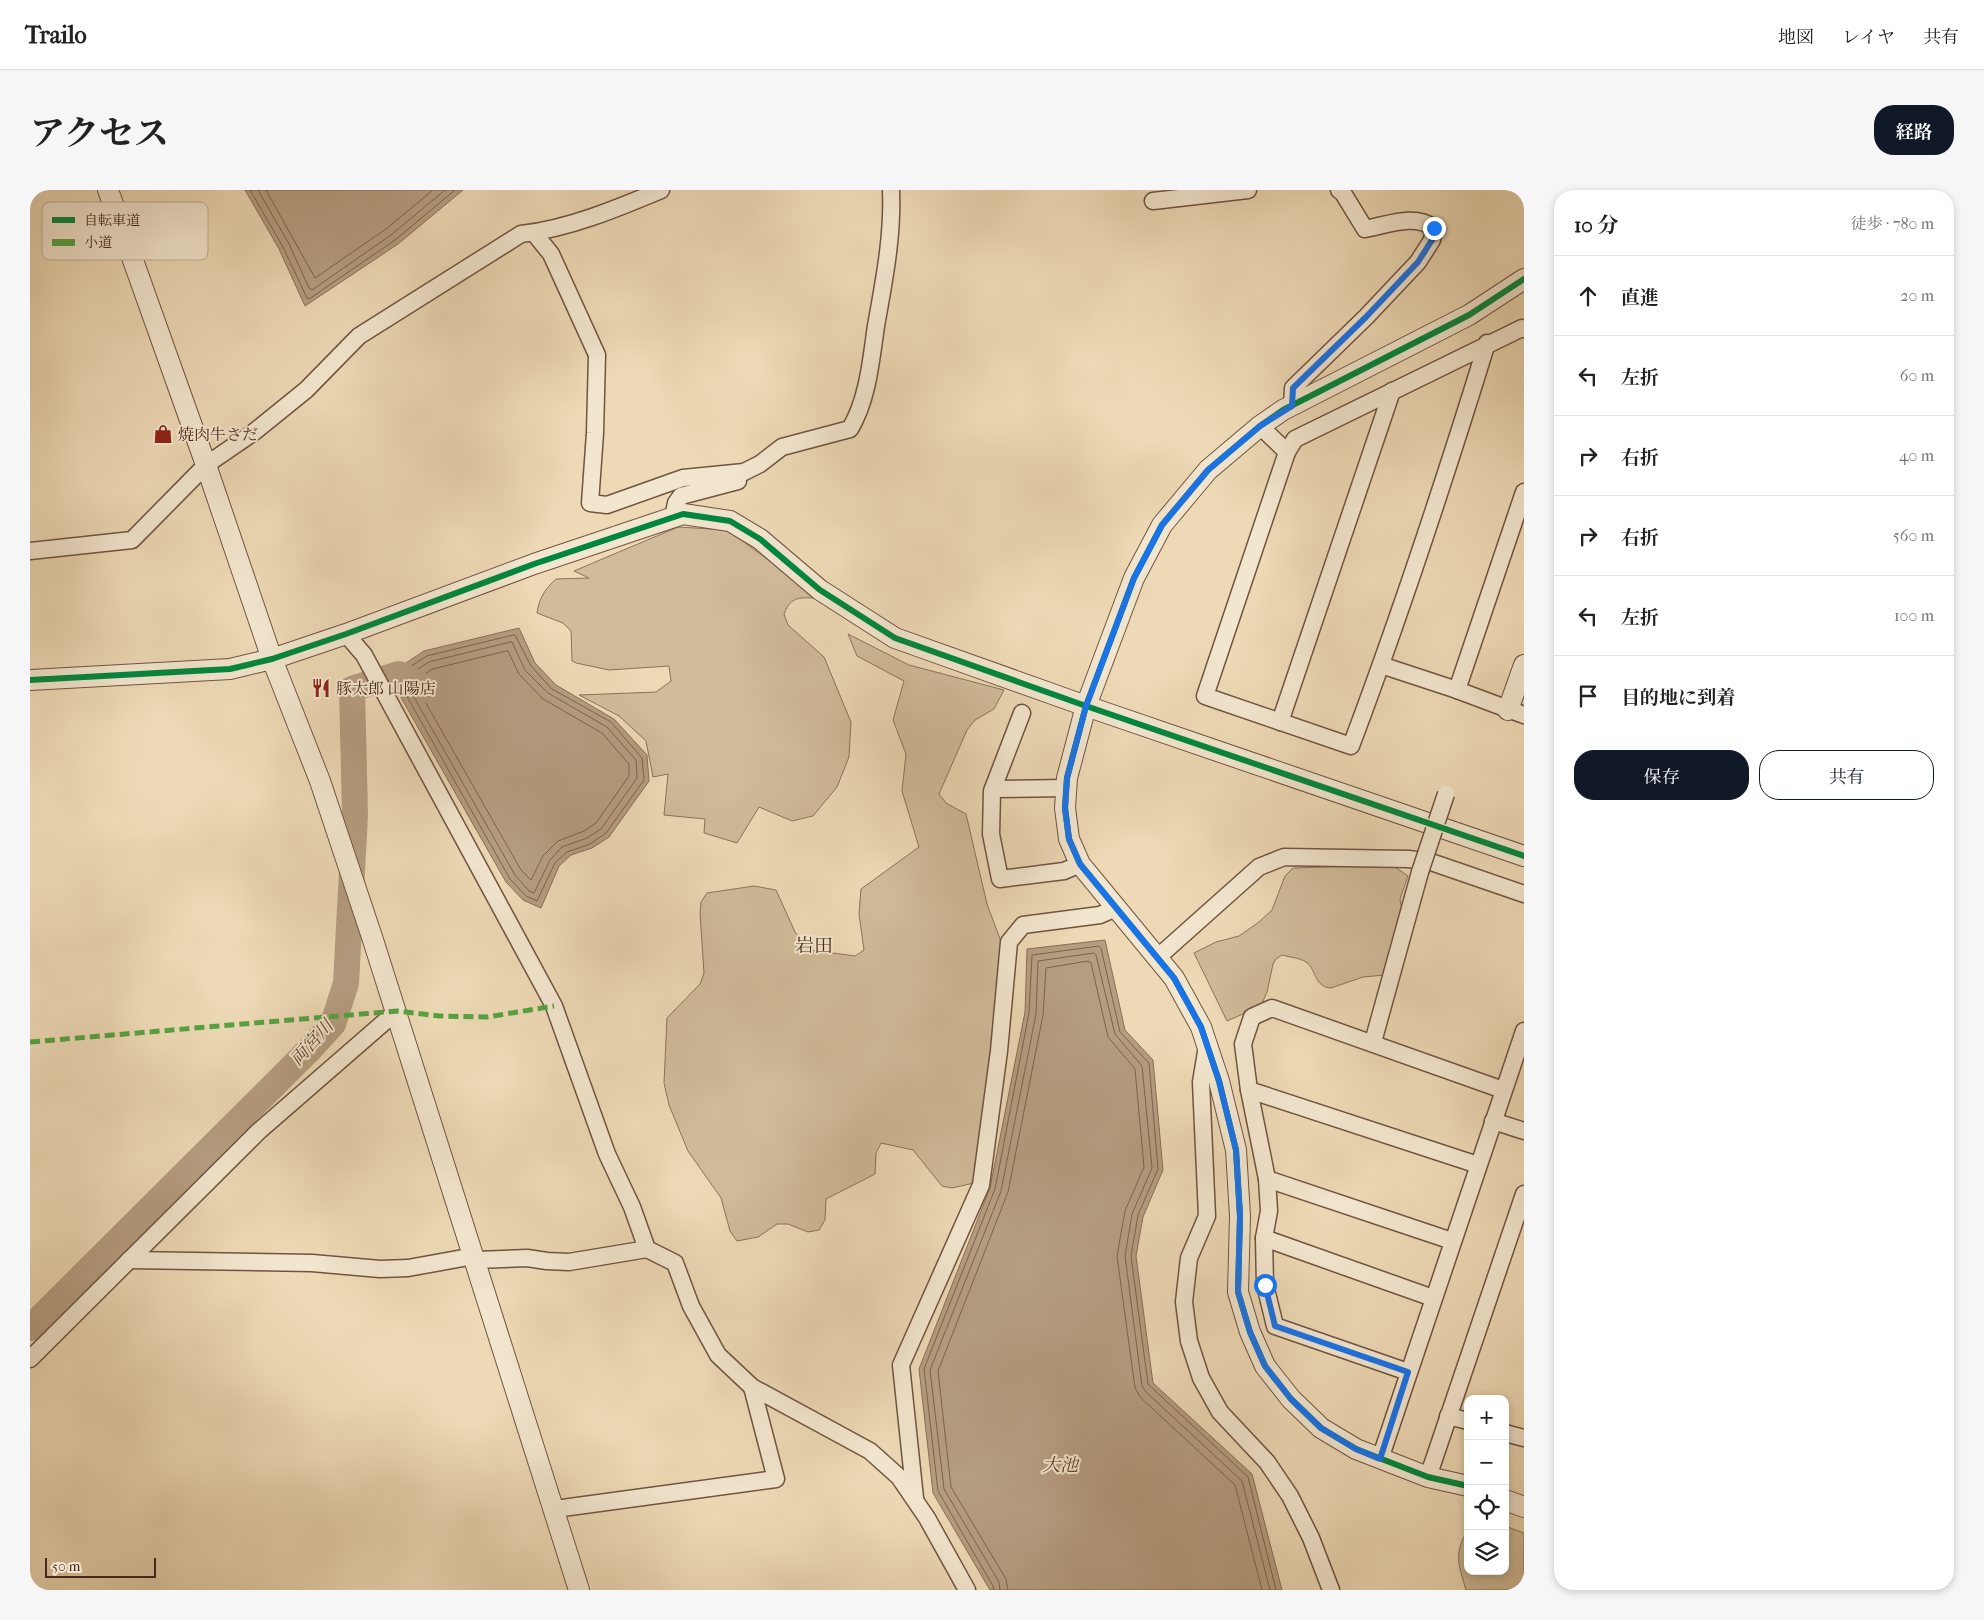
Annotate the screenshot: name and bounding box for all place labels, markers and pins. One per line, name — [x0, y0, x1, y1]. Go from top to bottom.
shop icon: 焼肉牛さだ — [152, 423, 174, 445]
place label: 焼肉牛さだ — [178, 425, 258, 444]
restaurant icon: 豚太郎 山陽店 — [310, 677, 332, 699]
place label: 豚太郎 山陽店 — [336, 679, 435, 698]

